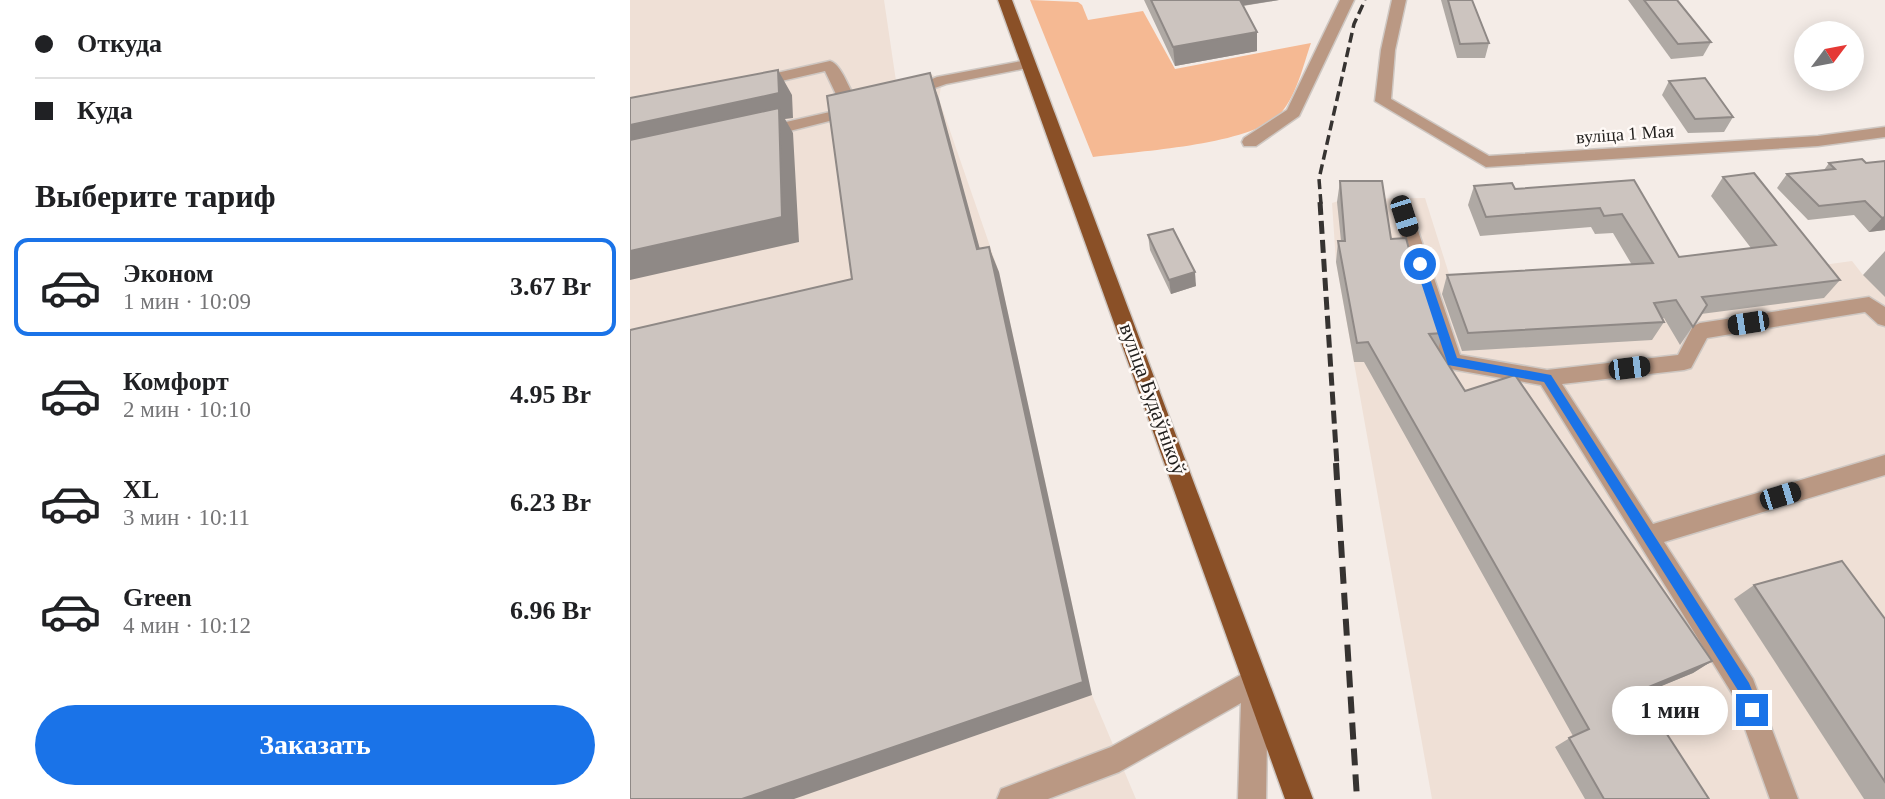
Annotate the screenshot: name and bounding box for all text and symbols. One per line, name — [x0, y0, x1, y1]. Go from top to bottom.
north arrow — [1794, 21, 1864, 91]
map controls — [1794, 21, 1864, 91]
text: Откуда — [77, 29, 162, 58]
text: Куда — [77, 96, 133, 125]
street label: вуліца 1 Мая — [1575, 121, 1675, 147]
text: Выберите тариф — [35, 178, 276, 214]
car — [1388, 193, 1421, 239]
route start — [1404, 248, 1436, 280]
icon: car — [39, 256, 102, 319]
text: Эконом — [123, 259, 213, 288]
text: 3.67 Br — [510, 272, 591, 301]
text: 1 мин · 10:09 — [123, 289, 251, 314]
car — [1726, 309, 1771, 337]
street label: вуліца Будаўнікоў — [1114, 320, 1192, 478]
car — [1607, 355, 1652, 381]
icon: car — [39, 364, 102, 427]
text: Комфорт — [123, 367, 229, 396]
text: 4.95 Br — [510, 380, 591, 409]
text: 2 мин · 10:10 — [123, 397, 251, 422]
icon: car — [39, 472, 102, 535]
text: XL — [123, 475, 159, 504]
car — [1757, 480, 1804, 512]
text: 6.23 Br — [510, 488, 591, 517]
text: 3 мин · 10:11 — [123, 505, 250, 530]
icon: car — [39, 580, 102, 643]
text: Green — [123, 583, 192, 612]
text: 6.96 Br — [510, 596, 591, 625]
text: 4 мин · 10:12 — [123, 613, 251, 638]
callout: 1 мин — [1612, 686, 1728, 734]
route end — [1736, 694, 1768, 726]
text: 1 мин — [1640, 698, 1700, 723]
button: Заказать — [35, 705, 595, 785]

